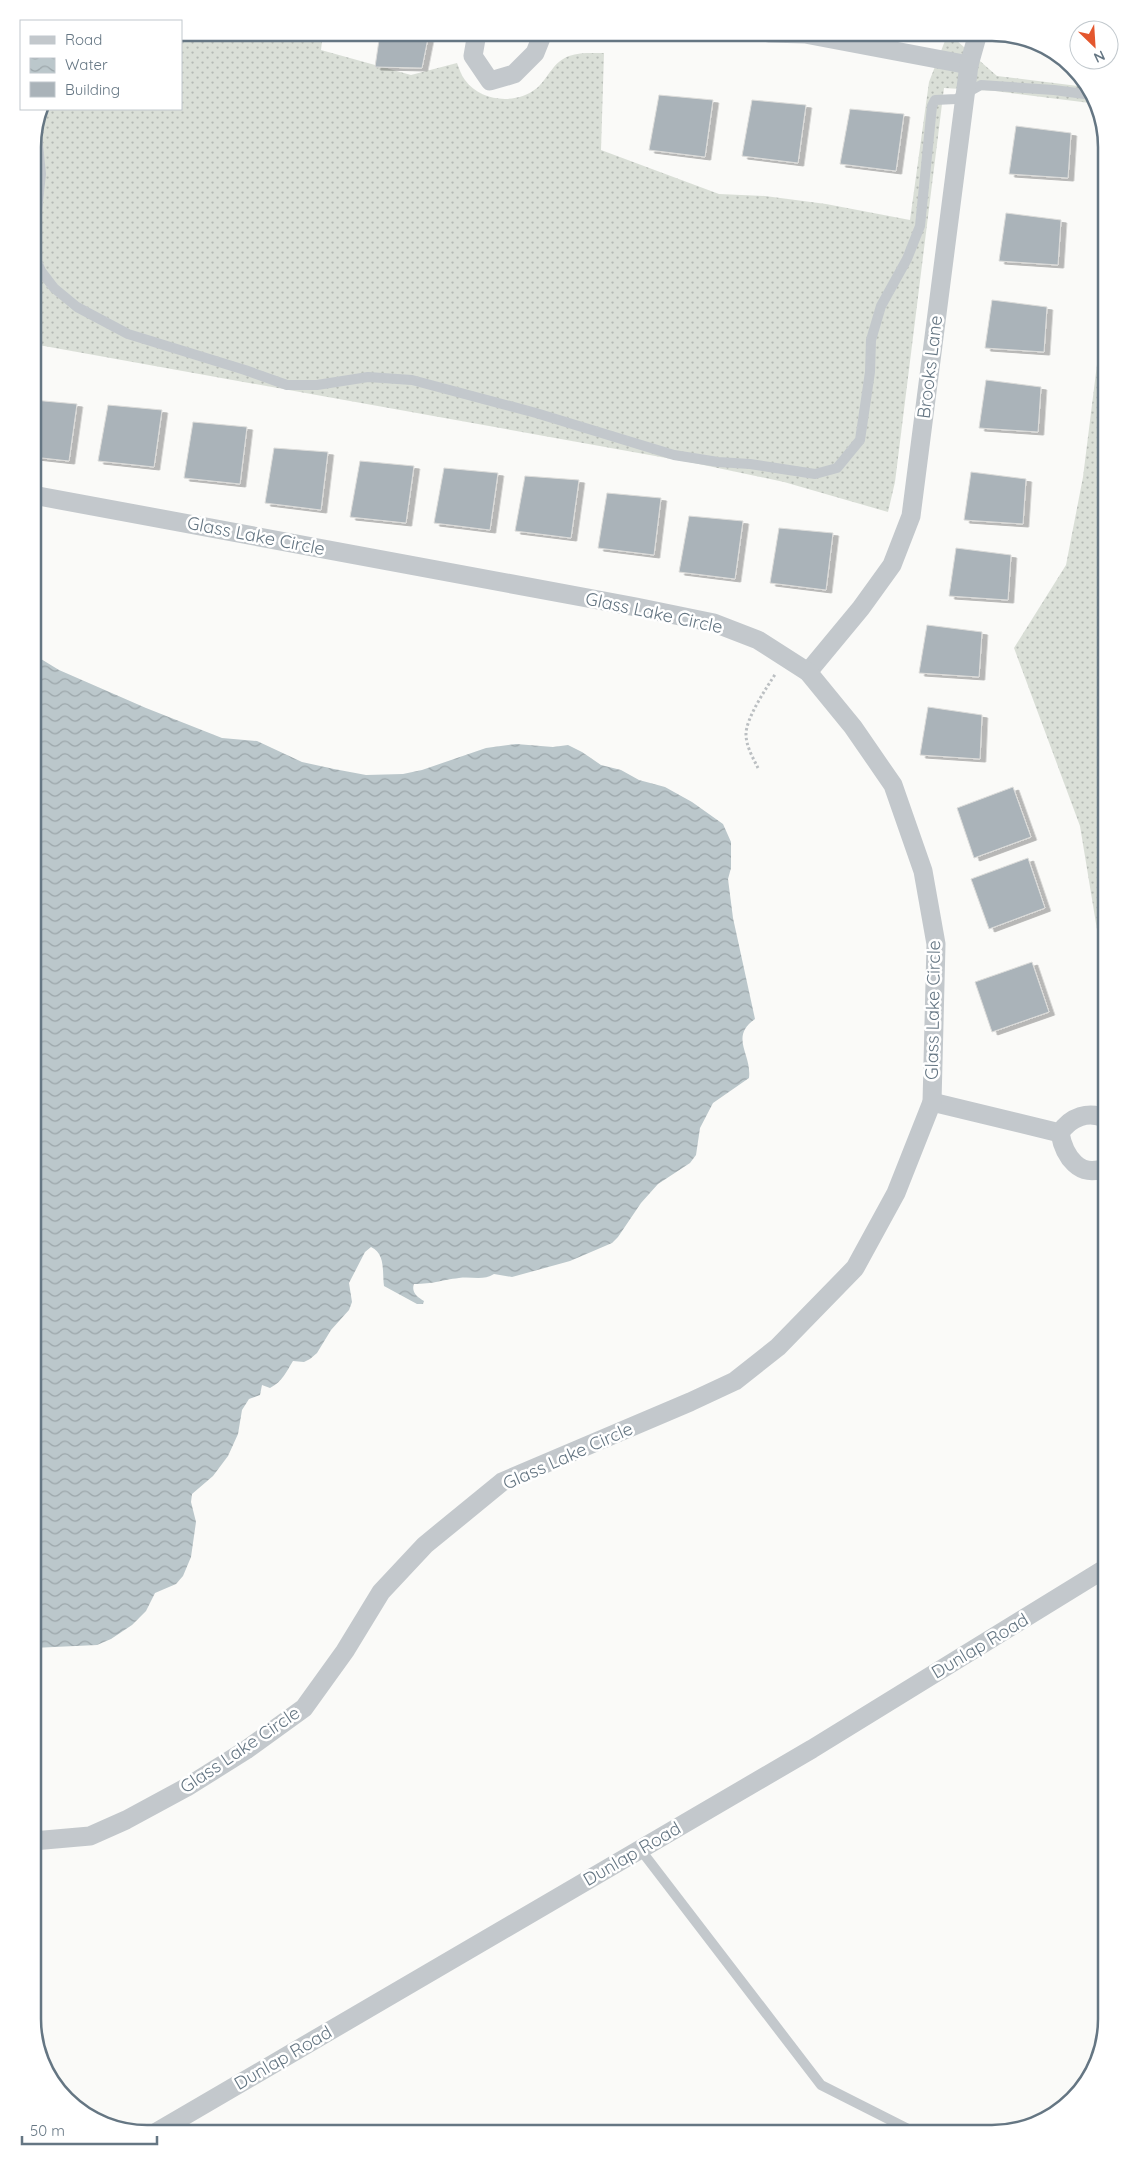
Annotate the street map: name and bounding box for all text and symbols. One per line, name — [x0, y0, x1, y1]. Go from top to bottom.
legend — [20, 20, 182, 110]
north arrow — [1069, 20, 1119, 70]
text: Road — [65, 30, 102, 49]
text: N — [1091, 46, 1108, 67]
text: Water — [65, 55, 108, 74]
text: Building — [65, 80, 120, 99]
street label: Brooks Lane — [912, 314, 947, 420]
street label: Glass Lake Circle — [185, 511, 327, 560]
street label: Glass Lake Circle — [583, 587, 725, 638]
street label: Glass Lake Circle — [920, 940, 945, 1080]
street label: Glass Lake Circle — [499, 1417, 636, 1494]
street label: Dunlap Road — [927, 1608, 1032, 1684]
street label: Glass Lake Circle — [175, 1701, 304, 1798]
street label: Dunlap Road — [579, 1816, 685, 1891]
street label: Dunlap Road — [230, 2020, 336, 2095]
scale bar — [22, 2114, 158, 2146]
text: 50 m — [30, 2121, 65, 2140]

